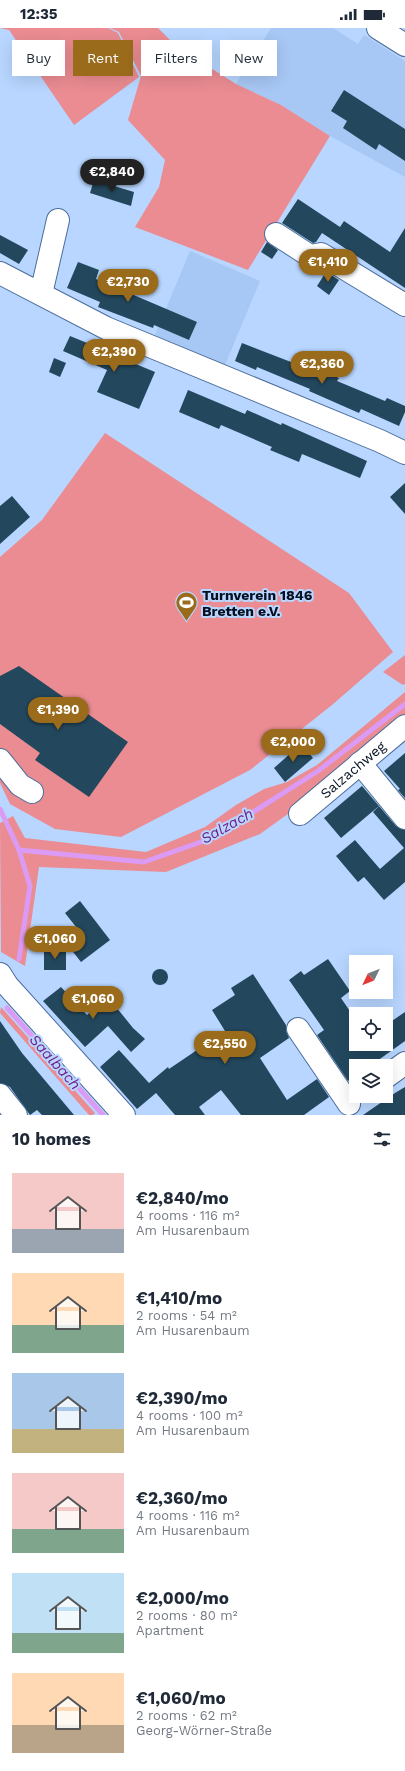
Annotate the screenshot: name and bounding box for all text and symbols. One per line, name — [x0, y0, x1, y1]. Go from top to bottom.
text: 12:35 — [20, 5, 58, 23]
chip: Buy — [12, 40, 65, 76]
chip: Rent — [73, 40, 133, 76]
chip: Filters — [141, 40, 212, 76]
chip: New — [220, 40, 277, 76]
pin: €2,840 — [79, 159, 145, 193]
text: €2,840 — [89, 164, 135, 179]
pin: €1,410 — [295, 249, 361, 283]
text: €1,410 — [308, 254, 348, 269]
pin: €2,730 — [95, 269, 161, 303]
text: €2,730 — [106, 274, 150, 289]
pin: €2,390 — [81, 339, 147, 373]
text: €2,390 — [92, 344, 136, 359]
pin: €2,360 — [289, 351, 355, 385]
text: €2,360 — [300, 356, 344, 371]
place label: Turnverein 1846 Bretten e.V. — [202, 587, 313, 619]
sports icon: Turnverein 1846 Bretten e.V. — [173, 590, 199, 623]
pin: €1,390 — [25, 697, 91, 731]
text: €1,390 — [37, 702, 79, 717]
pin: €2,000 — [260, 729, 326, 763]
text: €2,000 — [270, 734, 316, 749]
street label: Salzachweg — [317, 738, 389, 801]
water label: Salzach — [198, 804, 256, 848]
pin: €1,060 — [22, 926, 88, 960]
text: €1,060 — [33, 931, 77, 946]
north arrow — [349, 955, 393, 999]
map controls — [349, 955, 393, 1103]
pin: €1,060 — [60, 986, 126, 1020]
text: €1,060 — [71, 991, 115, 1006]
button: locate — [349, 1007, 393, 1051]
water label: Saalbach — [26, 1031, 84, 1093]
pin: €2,550 — [192, 1031, 258, 1065]
text: €2,550 — [203, 1036, 247, 1051]
button: layers — [349, 1059, 393, 1103]
icon: filters — [371, 1128, 393, 1150]
text: 10 homes — [12, 1129, 91, 1149]
text: €2,840/mo — [136, 1188, 229, 1208]
icon: home — [44, 1189, 92, 1237]
text: 4 rooms · 116 m² — [136, 1208, 239, 1223]
text: Am Husarenbaum — [136, 1223, 250, 1238]
text: €1,410/mo — [136, 1288, 222, 1308]
icon: home — [44, 1289, 92, 1337]
text: 2 rooms · 54 m² — [136, 1308, 237, 1323]
text: Am Husarenbaum — [136, 1323, 250, 1338]
text: €2,390/mo — [136, 1388, 228, 1408]
icon: home — [44, 1389, 92, 1437]
text: 4 rooms · 100 m² — [136, 1408, 243, 1423]
text: Am Husarenbaum — [136, 1423, 250, 1438]
text: €2,360/mo — [136, 1488, 228, 1508]
icon: home — [44, 1489, 92, 1537]
text: 4 rooms · 116 m² — [136, 1508, 239, 1523]
text: Am Husarenbaum — [136, 1523, 250, 1538]
text: €2,000/mo — [136, 1588, 229, 1608]
icon: home — [44, 1589, 92, 1637]
text: 2 rooms · 80 m² — [136, 1608, 237, 1623]
text: Apartment — [136, 1623, 204, 1638]
text: €1,060/mo — [136, 1688, 226, 1708]
icon: home — [44, 1689, 92, 1737]
text: 2 rooms · 62 m² — [136, 1708, 237, 1723]
text: Georg-Wörner-Straße — [136, 1723, 272, 1738]

